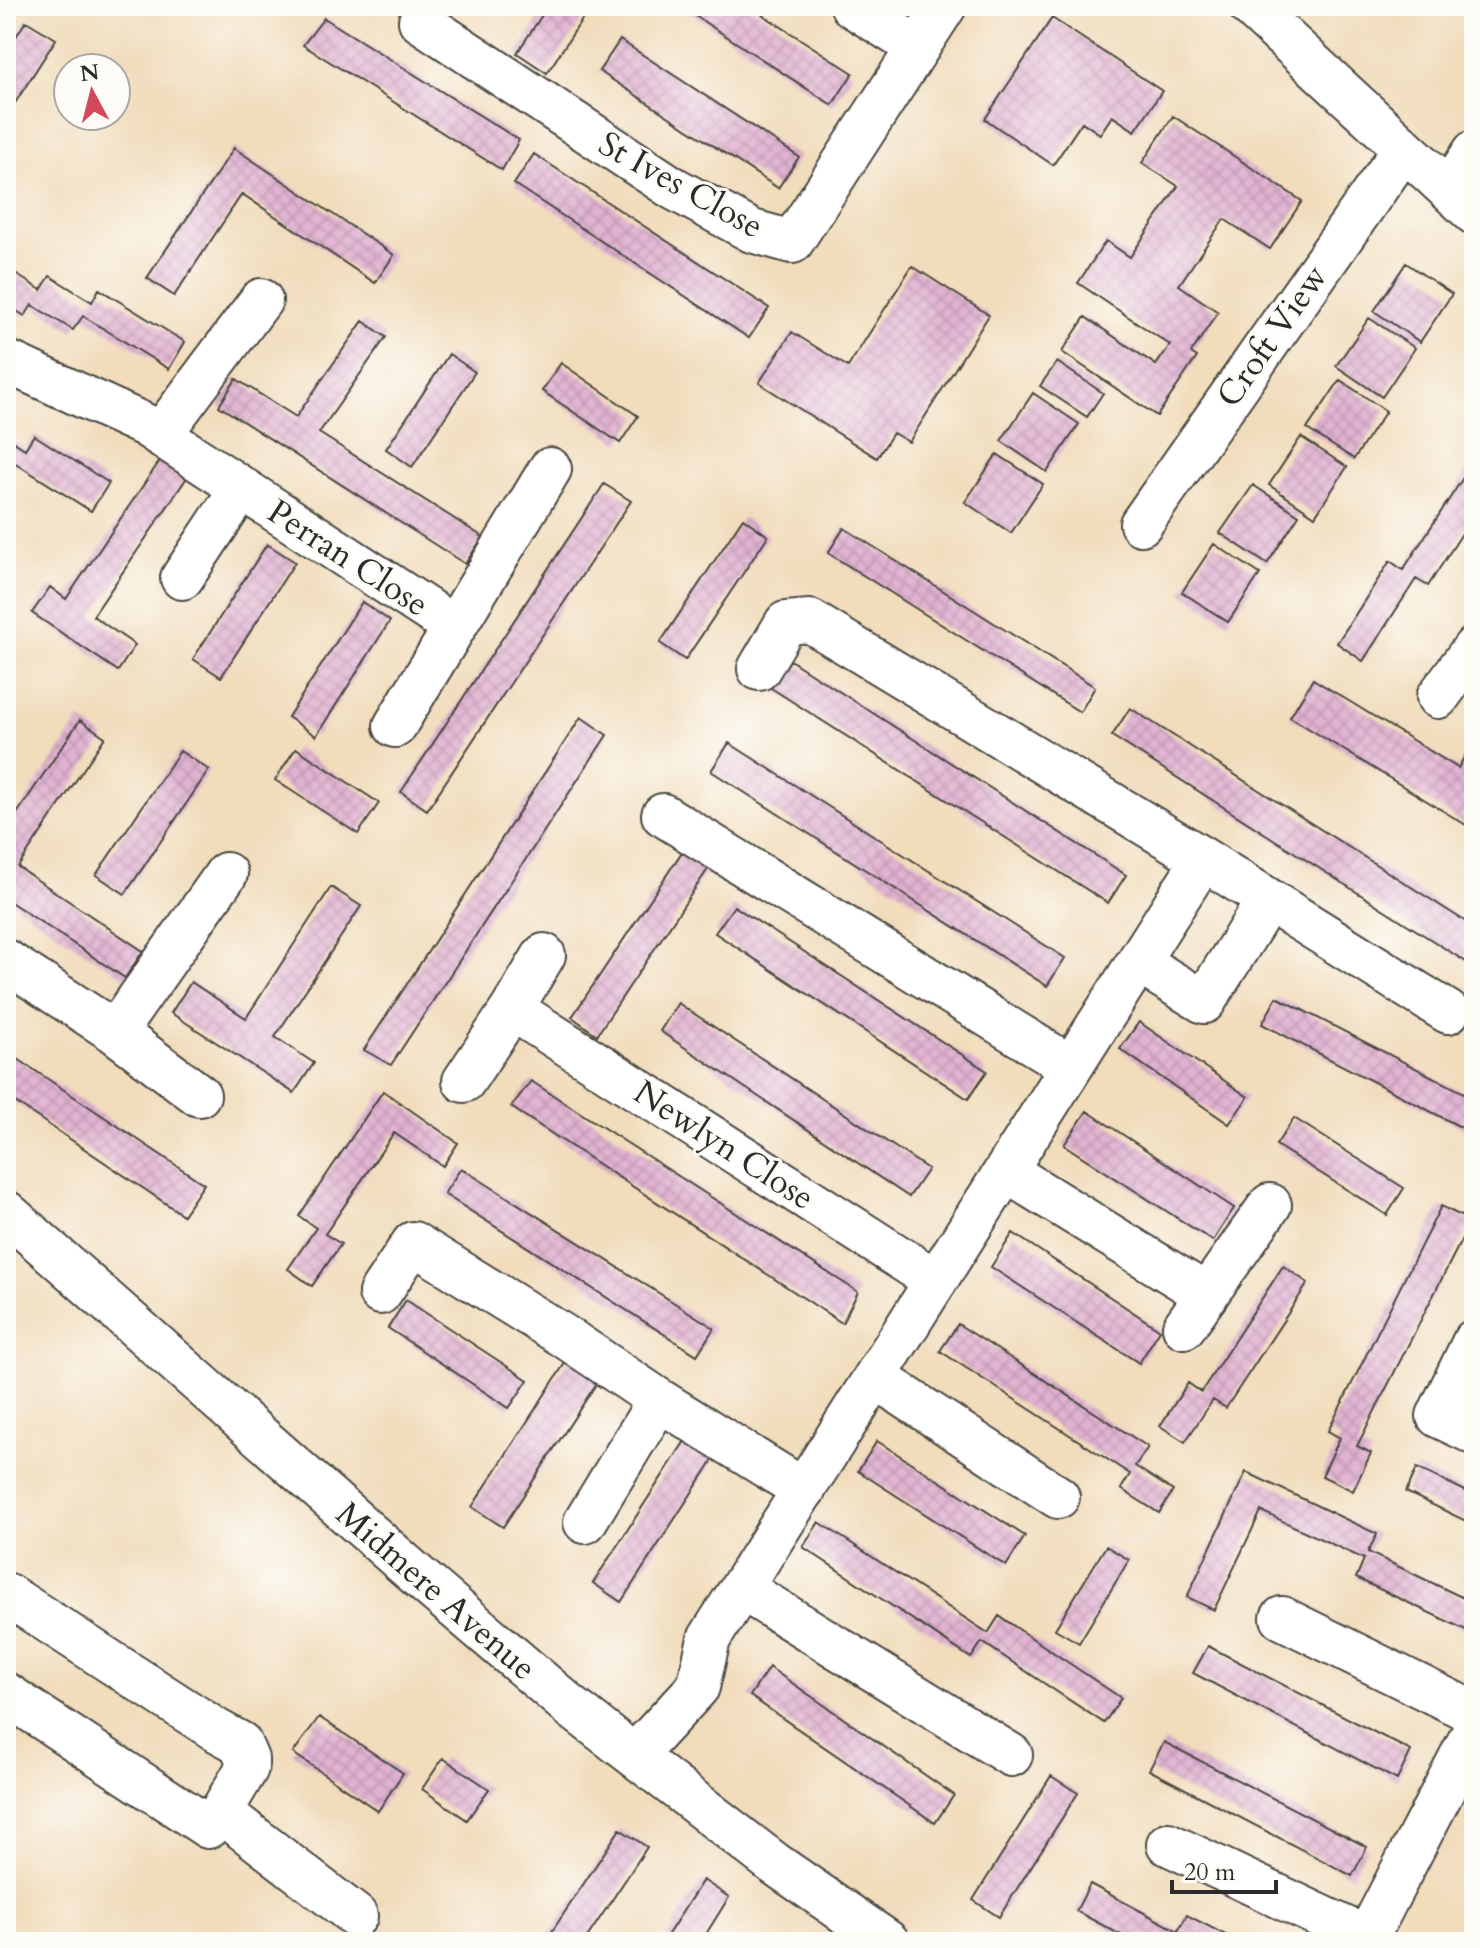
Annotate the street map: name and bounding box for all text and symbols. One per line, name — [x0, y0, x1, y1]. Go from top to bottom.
north arrow — [52, 52, 132, 132]
text: N — [78, 57, 101, 89]
street label: St Ives Close — [590, 121, 772, 249]
street label: Croft View — [1206, 256, 1338, 416]
street label: Perran Close — [259, 489, 437, 627]
street label: Newlyn Close — [625, 1069, 823, 1221]
street label: Midmere Avenue — [326, 1491, 546, 1691]
scale bar — [1172, 1844, 1276, 1894]
text: 20 m — [1184, 1856, 1236, 1889]

